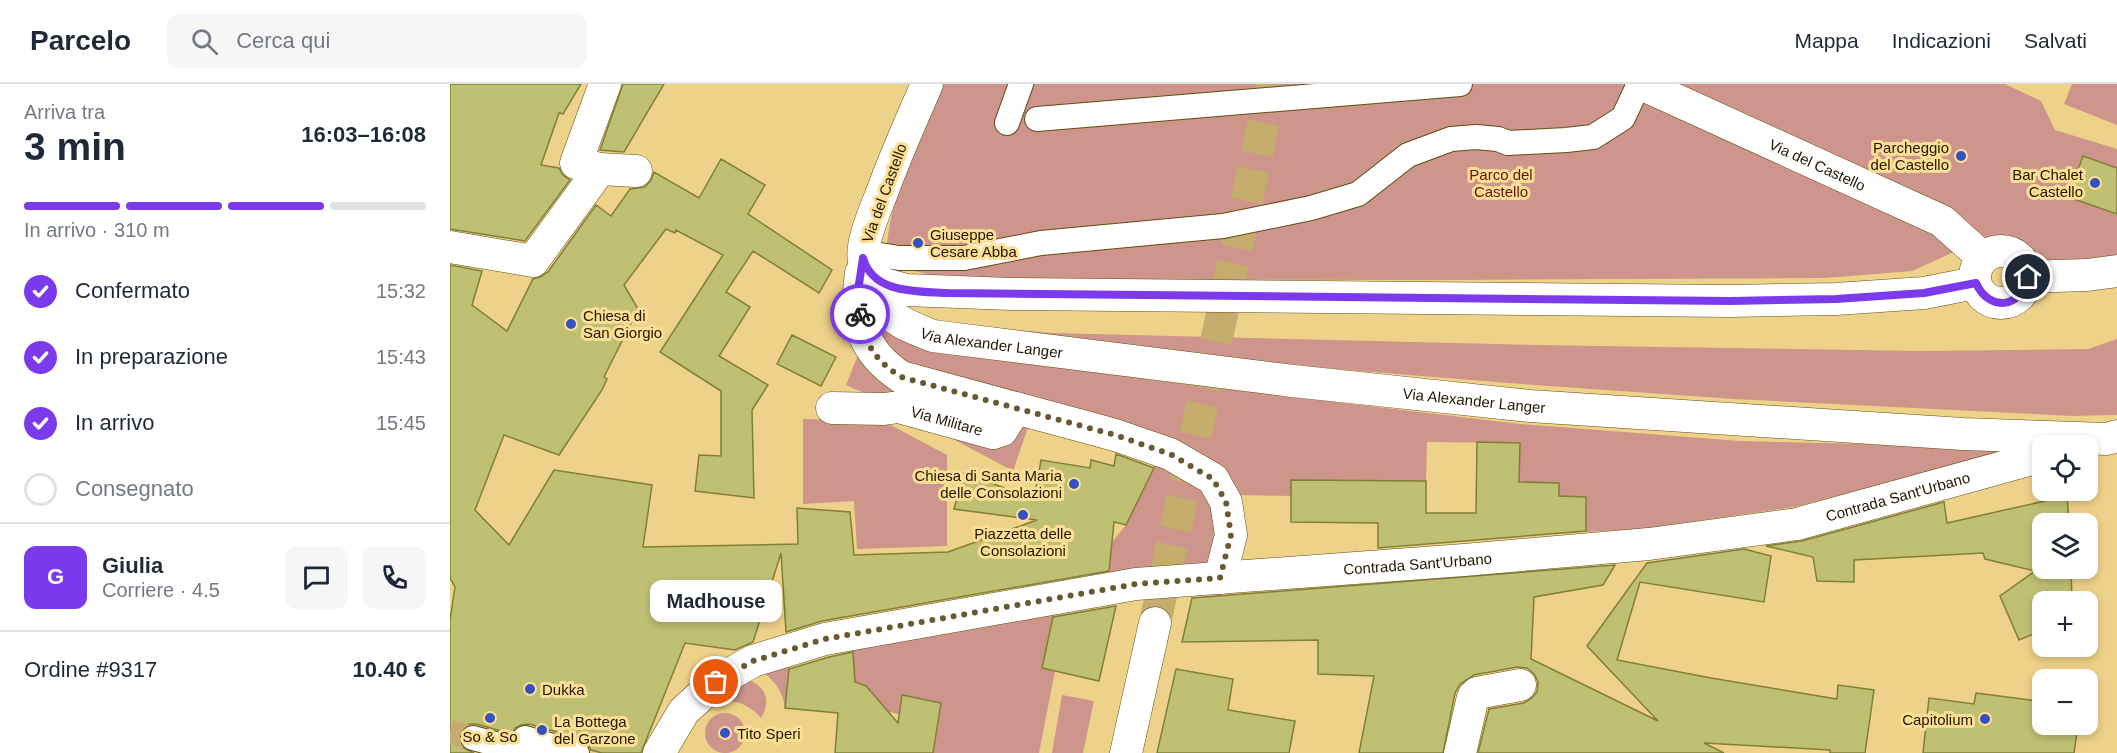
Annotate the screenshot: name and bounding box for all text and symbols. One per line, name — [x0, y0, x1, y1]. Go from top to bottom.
search box — [167, 14, 587, 68]
text: Parcelo — [30, 25, 131, 56]
icon: search — [188, 25, 221, 58]
text: Cerca qui — [236, 28, 330, 53]
text: Mappa — [1795, 29, 1859, 52]
text: Indicazioni — [1892, 29, 1991, 52]
text: Salvati — [2024, 29, 2087, 52]
text: Arriva tra — [24, 101, 105, 123]
text: 16:03–16:08 — [301, 122, 426, 147]
text: 3 min — [24, 125, 126, 168]
street label: Via del Castello — [1767, 135, 1868, 194]
place label: Parcheggio del Castello — [1871, 139, 1949, 173]
street label: Via del Castello — [858, 141, 910, 245]
marker: Parcheggio del Castello — [1954, 149, 1968, 163]
park label: Parco del Castello — [1469, 166, 1533, 200]
place label: Bar Chalet Castello — [2012, 166, 2084, 200]
marker: Bar Chalet Castello — [2088, 176, 2102, 190]
text: In arrivo · 310 m — [24, 219, 170, 241]
place label: Giuseppe Cesare Abba — [930, 226, 1017, 260]
marker: Giuseppe Cesare Abba — [911, 236, 925, 250]
pin — [2002, 251, 2053, 302]
icon: home — [2011, 260, 2044, 293]
icon: check — [24, 275, 57, 308]
text: Confermato — [75, 278, 190, 303]
text: 15:32 — [376, 280, 426, 302]
courier — [830, 284, 890, 344]
icon: bike — [844, 298, 877, 331]
place label: Chiesa di San Giorgio — [583, 307, 662, 341]
marker: Chiesa di San Giorgio — [564, 317, 578, 331]
street label: Via Alexander Langer — [918, 323, 1064, 361]
icon: check — [24, 341, 57, 374]
text: In preparazione — [75, 344, 228, 369]
text: 15:43 — [376, 346, 426, 368]
street label: Via Alexander Langer — [1402, 384, 1546, 415]
street label: Via Militare — [909, 402, 985, 438]
icon: check — [24, 407, 57, 440]
text: In arrivo — [75, 410, 154, 435]
text: 15:45 — [376, 412, 426, 434]
map controls — [2032, 435, 2098, 735]
button: locate — [2032, 435, 2098, 501]
place label: Chiesa di Santa Maria delle Consolazioni — [914, 467, 1063, 501]
street label: Contrada Sant'Urbano — [1824, 468, 1972, 524]
text: Consegnato — [75, 476, 194, 501]
marker: Chiesa di Santa Maria delle Consolazioni — [1067, 477, 1081, 491]
marker: Piazzetta delle Consolazioni — [1016, 508, 1030, 522]
button: layers — [2032, 513, 2098, 579]
place label: Piazzetta delle Consolazioni — [974, 525, 1072, 559]
button: chat — [285, 546, 348, 609]
button: phone — [363, 546, 426, 609]
street label: Contrada Sant'Urbano — [1343, 549, 1492, 577]
text: Giulia — [102, 553, 163, 578]
text: G — [47, 564, 64, 589]
text: Corriere · 4.5 — [102, 579, 220, 601]
callout: Madhouse — [650, 580, 782, 622]
text: Madhouse — [667, 590, 765, 612]
button: + — [2032, 591, 2098, 657]
pin — [690, 656, 741, 707]
text: Ordine #9317 — [24, 657, 157, 682]
text: 10.40 € — [353, 657, 426, 682]
icon: bag — [699, 665, 732, 698]
button: − — [2032, 669, 2098, 735]
place label: Dukka — [542, 681, 585, 698]
marker: Dukka — [523, 682, 537, 696]
marker: So & So — [483, 711, 497, 725]
place label: Capitolium — [1902, 711, 1973, 728]
marker: Capitolium — [1978, 712, 1992, 726]
place label: La Bottega del Garzone — [554, 713, 636, 747]
marker: La Bottega del Garzone — [535, 723, 549, 737]
place label: Tito Speri — [737, 725, 801, 742]
marker: Tito Speri — [718, 726, 732, 740]
place label: So & So — [462, 728, 518, 745]

